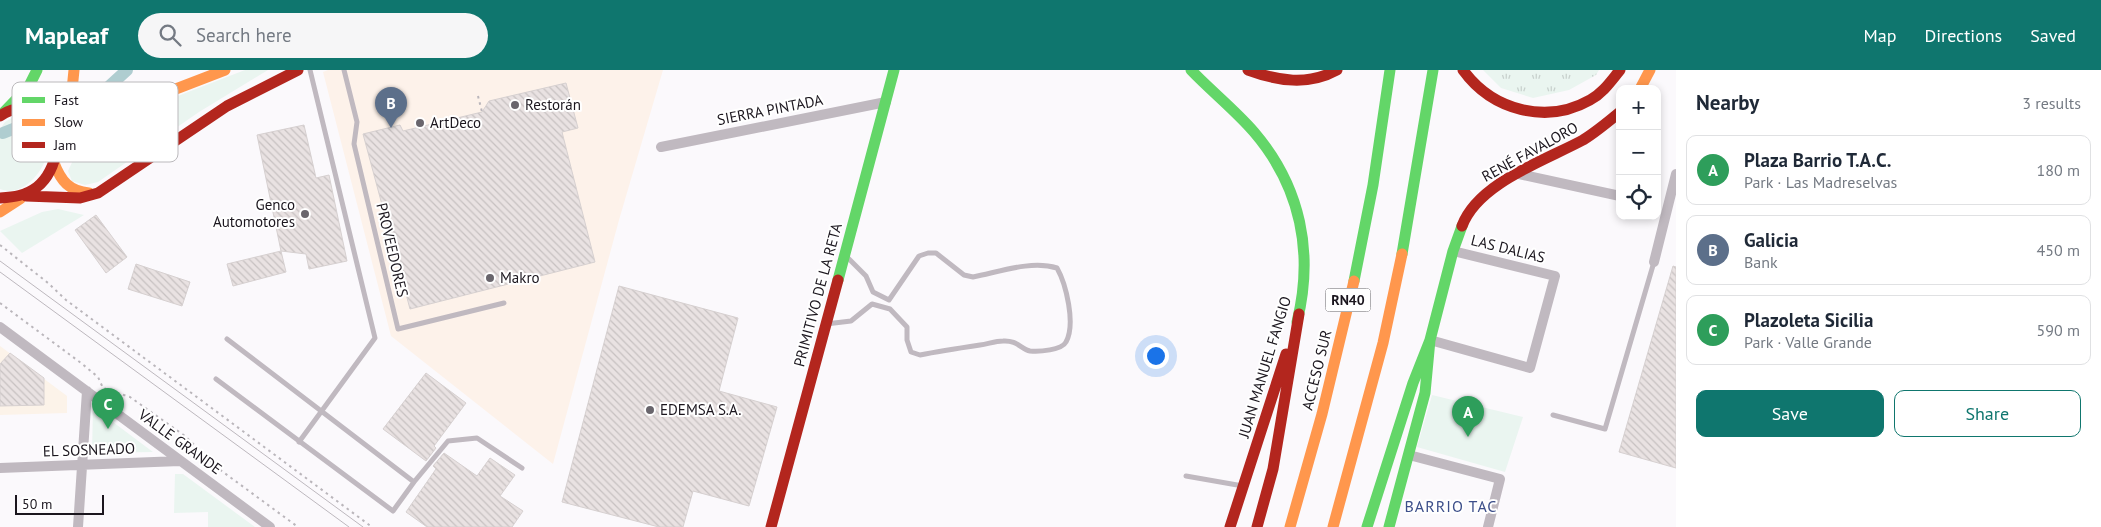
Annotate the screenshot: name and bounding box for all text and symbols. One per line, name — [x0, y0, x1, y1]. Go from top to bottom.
search box — [138, 13, 488, 58]
text: Mapleaf — [25, 20, 108, 51]
icon: search — [156, 21, 184, 49]
text: Search here — [196, 23, 292, 47]
text: Map — [1864, 24, 1896, 47]
text: Directions — [1924, 24, 2002, 47]
text: Saved — [2030, 24, 2076, 47]
legend — [12, 82, 178, 162]
map controls — [1616, 85, 1661, 220]
button: + — [1616, 85, 1661, 130]
pin: B — [375, 87, 407, 128]
text: Nearby — [1696, 89, 1759, 116]
street label: SIERRA PINTADA — [715, 90, 825, 129]
text: Fast — [54, 91, 79, 109]
text: 3 results — [2022, 93, 2081, 113]
place label: Restorán — [525, 95, 581, 114]
marker: Restorán — [509, 99, 521, 111]
text: Slow — [54, 113, 84, 131]
place label: ArtDeco — [430, 113, 481, 132]
marker: ArtDeco — [414, 117, 426, 129]
street label: RENÉ FAVALORO — [1478, 117, 1581, 186]
button: − — [1616, 130, 1661, 175]
text: Jam — [53, 136, 76, 154]
text: Plaza Barrio T.A.C. — [1744, 148, 1891, 172]
text: A — [1708, 160, 1718, 180]
text: 180 m — [2037, 160, 2080, 180]
text: Park · Las Madreselvas — [1744, 172, 1897, 192]
button: locate — [1616, 175, 1661, 220]
place label: Genco Automotores — [213, 195, 295, 231]
street label: PROVEEDORES — [372, 201, 413, 299]
marker: Genco Automotores — [299, 208, 311, 220]
street label: PRIMITIVO DE LA RETA — [789, 221, 846, 369]
text: Galicia — [1744, 228, 1798, 252]
street label: LAS DALIAS — [1469, 230, 1547, 267]
text: B — [1708, 240, 1718, 260]
text: 450 m — [2037, 240, 2080, 260]
text: Bank — [1744, 252, 1778, 272]
place label: Makro — [500, 268, 540, 287]
marker: Makro — [484, 272, 496, 284]
road number: RN40 — [1326, 288, 1370, 312]
street label: JUAN MANUEL FANGIO — [1234, 294, 1295, 441]
text: Plazoleta Sicilia — [1744, 308, 1873, 332]
text: C — [1709, 320, 1717, 340]
text: 590 m — [2037, 320, 2080, 340]
street label: ACCESO SUR — [1297, 328, 1336, 412]
text: Park · Valle Grande — [1744, 332, 1872, 352]
your location — [1143, 343, 1169, 369]
pin: C — [92, 388, 124, 429]
button: Save — [1696, 390, 1884, 437]
button: Share — [1894, 390, 2081, 437]
pin: A — [1452, 396, 1484, 437]
place label: EDEMSA S.A. — [660, 400, 741, 419]
street label: VALLE GRANDE — [134, 404, 226, 478]
marker: EDEMSA S.A. — [644, 404, 656, 416]
street label: EL SOSNEADO — [43, 438, 135, 461]
scale bar — [15, 492, 104, 515]
text: 50 m — [22, 495, 52, 513]
district label: BARRIO TAC — [1404, 496, 1498, 516]

